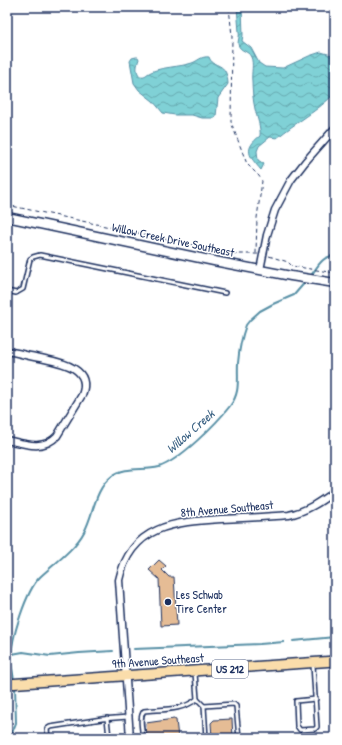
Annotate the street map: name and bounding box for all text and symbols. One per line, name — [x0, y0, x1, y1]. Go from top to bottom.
street label: Willow Creek Drive Southeast — [110, 218, 237, 261]
water label: Willow Creek — [162, 404, 219, 457]
street label: 8th Avenue Southeast — [180, 496, 275, 521]
place label: Les Schwab Tire Center — [176, 586, 227, 617]
marker: Les Schwab Tire Center — [163, 597, 173, 607]
street label: 9th Avenue Southeast — [111, 649, 205, 672]
road number: US 212 — [212, 660, 248, 678]

